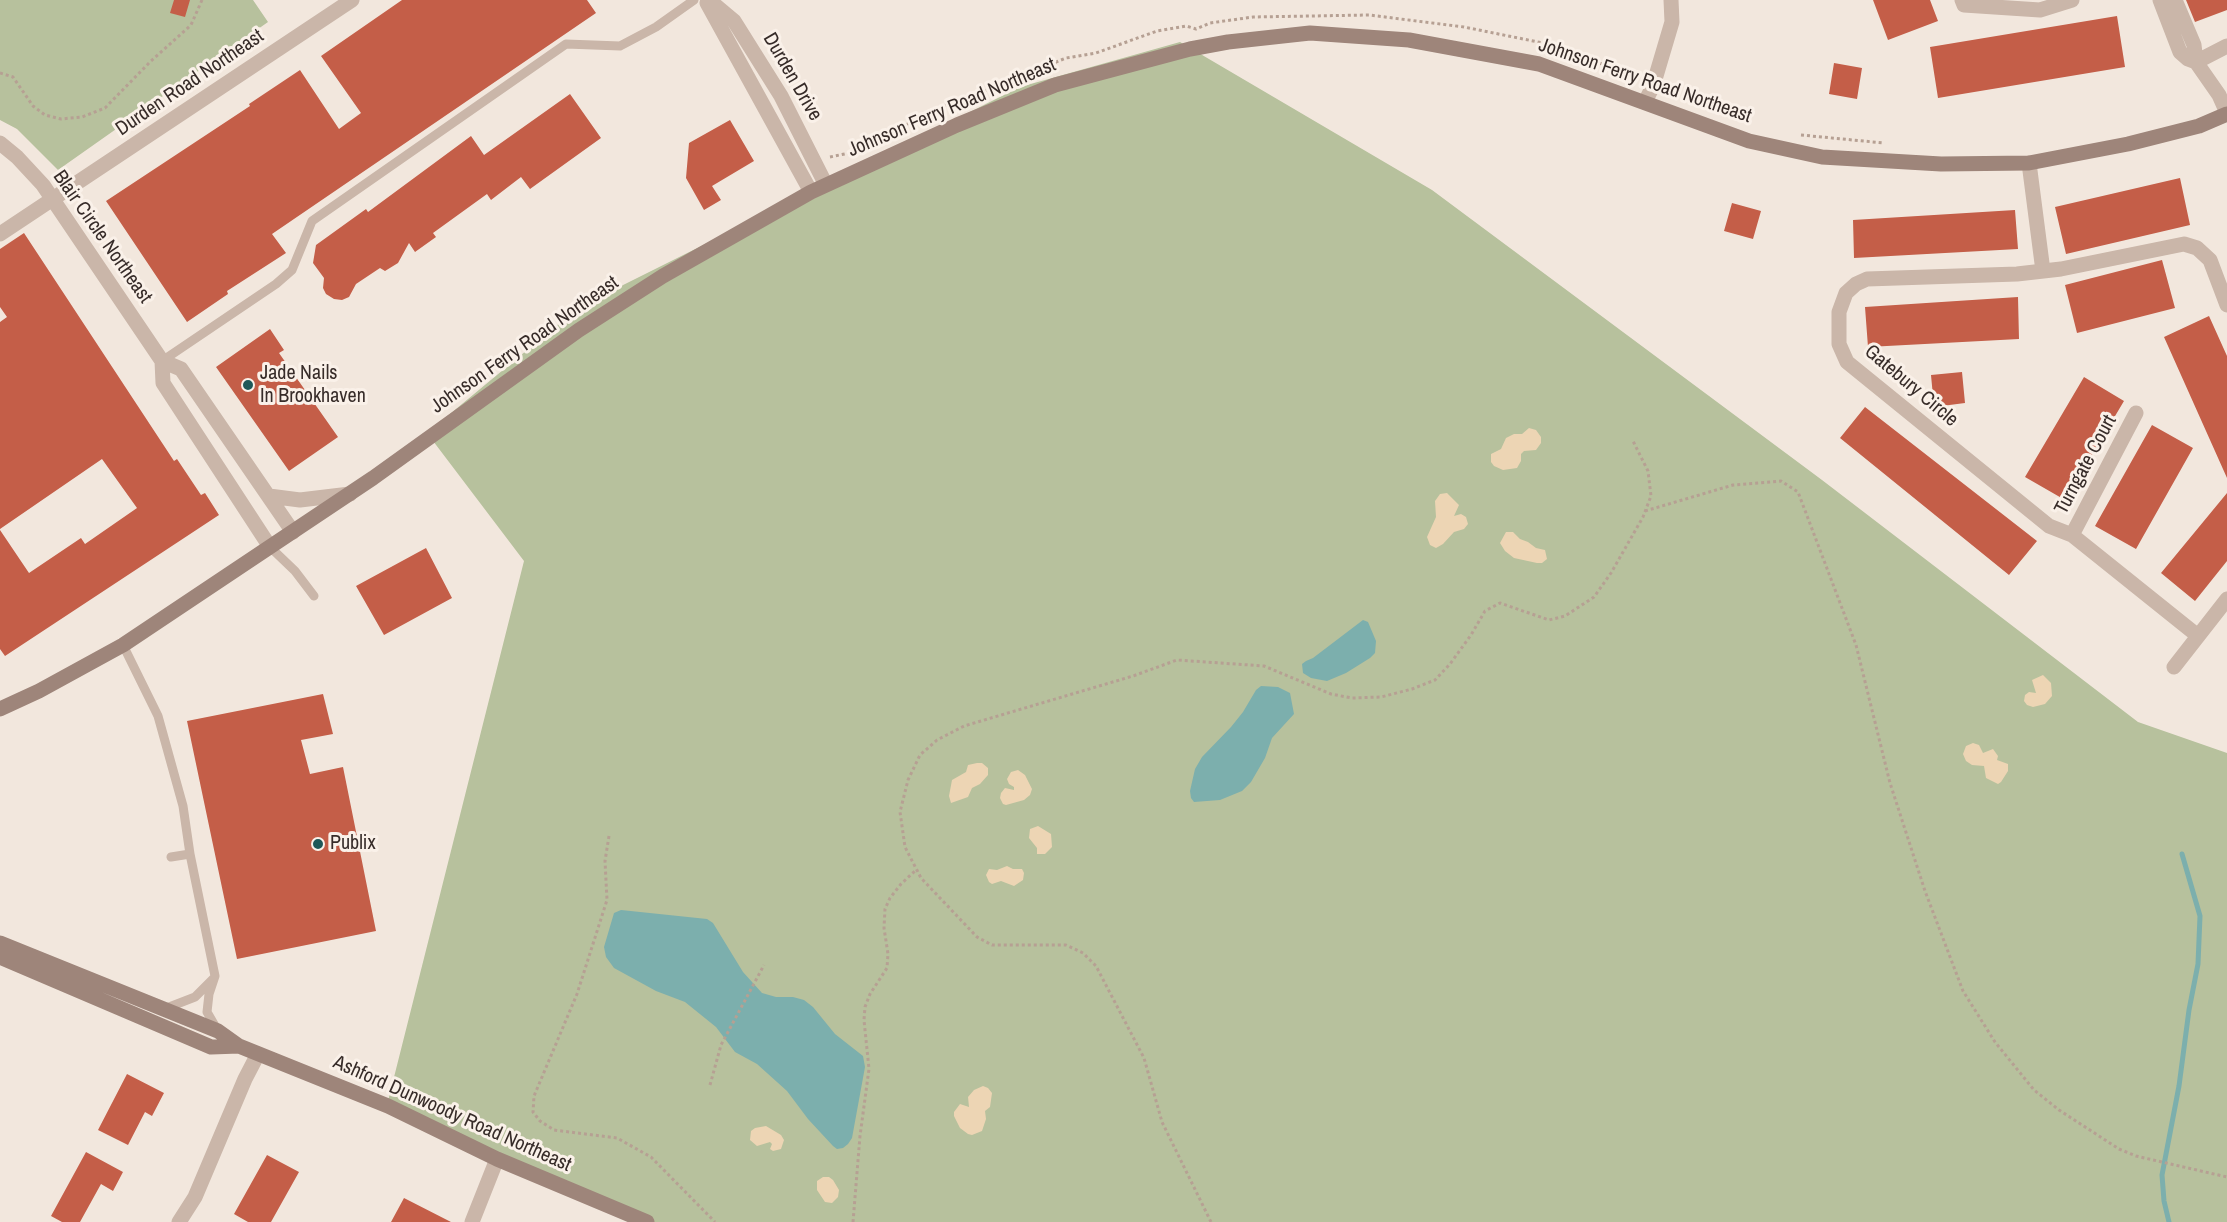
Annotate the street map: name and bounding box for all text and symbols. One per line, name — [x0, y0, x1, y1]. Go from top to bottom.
street label: Durden Road Northeast — [111, 25, 269, 141]
street label: Durden Drive — [757, 29, 827, 125]
street label: Johnson Ferry Road Northeast — [1535, 33, 1755, 129]
street label: Johnson Ferry Road Northeast — [844, 53, 1060, 163]
street label: Blair Circle Northeast — [47, 166, 157, 308]
street label: Johnson Ferry Road Northeast — [427, 271, 623, 419]
street label: Gatebury Circle — [1859, 340, 1963, 432]
place label: Jade Nails In Brookhaven — [260, 362, 366, 409]
marker: Jade Nails In Brookhaven — [241, 378, 255, 392]
street label: Turngate Court — [2050, 411, 2122, 519]
place label: Publix — [330, 832, 376, 856]
marker: Publix — [311, 837, 325, 851]
street label: Ashford Dunwoody Road Northeast — [329, 1051, 575, 1177]

